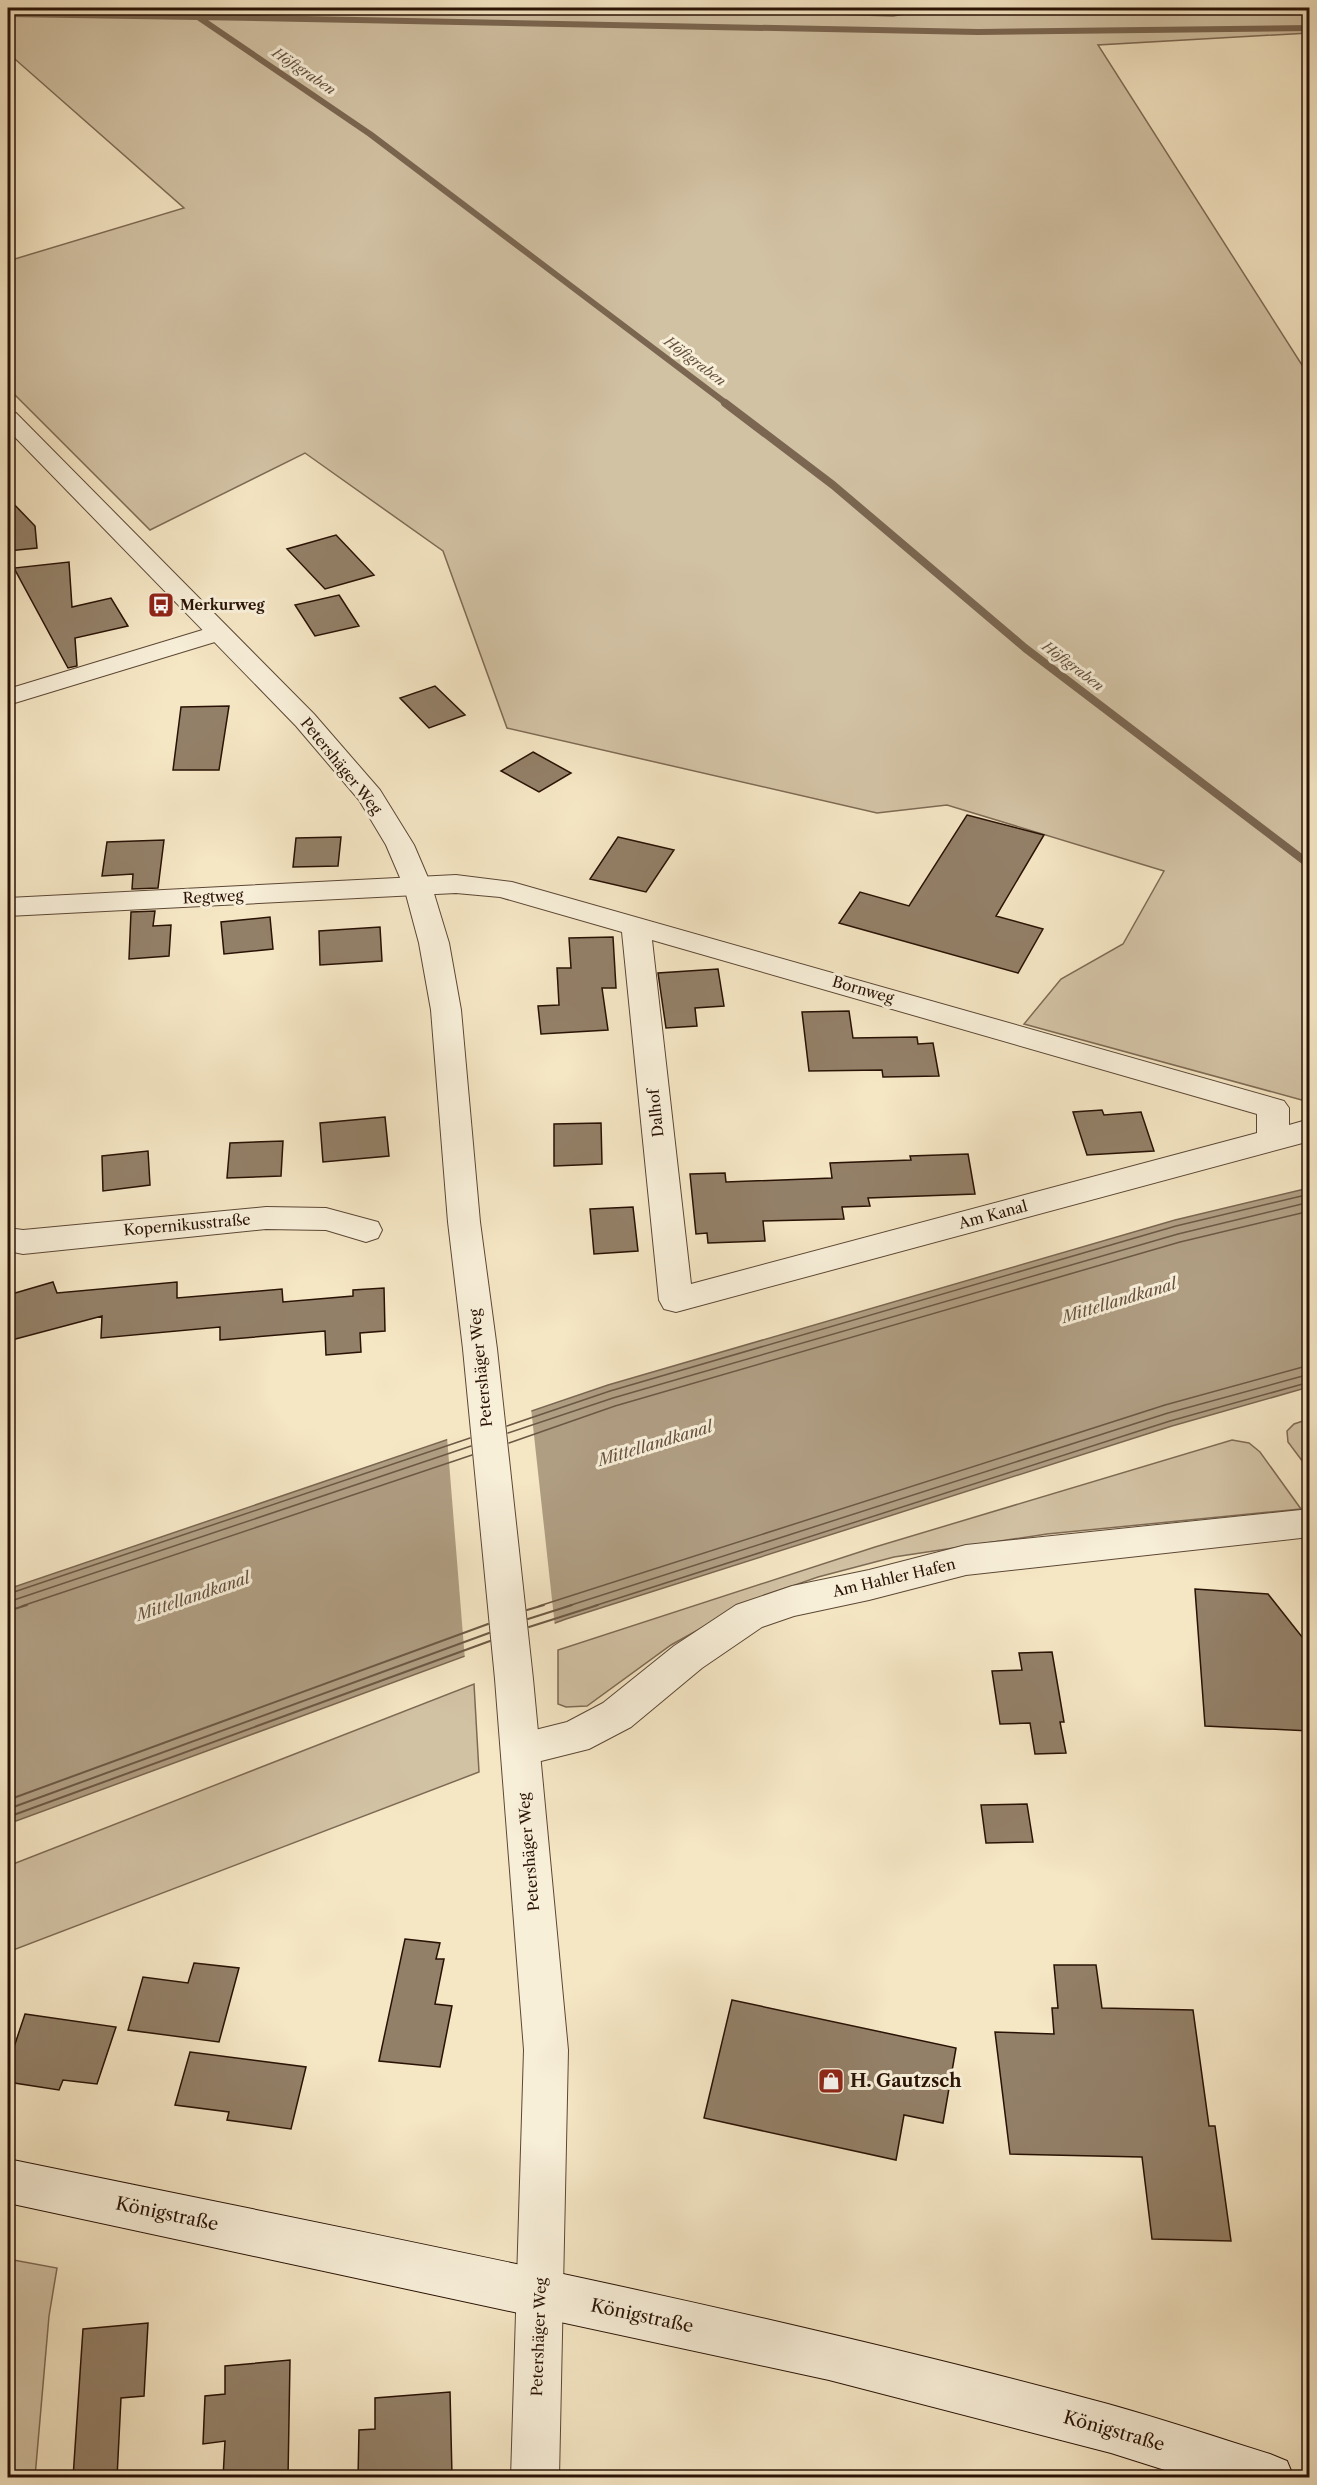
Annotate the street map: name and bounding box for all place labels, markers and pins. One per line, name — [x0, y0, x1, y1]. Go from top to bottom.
bus stop icon: Merkurweg — [146, 590, 176, 620]
place label: Merkurweg — [180, 596, 265, 614]
shop icon: H. Gautzsch — [816, 2066, 846, 2096]
place label: H. Gautzsch — [850, 2070, 962, 2092]

